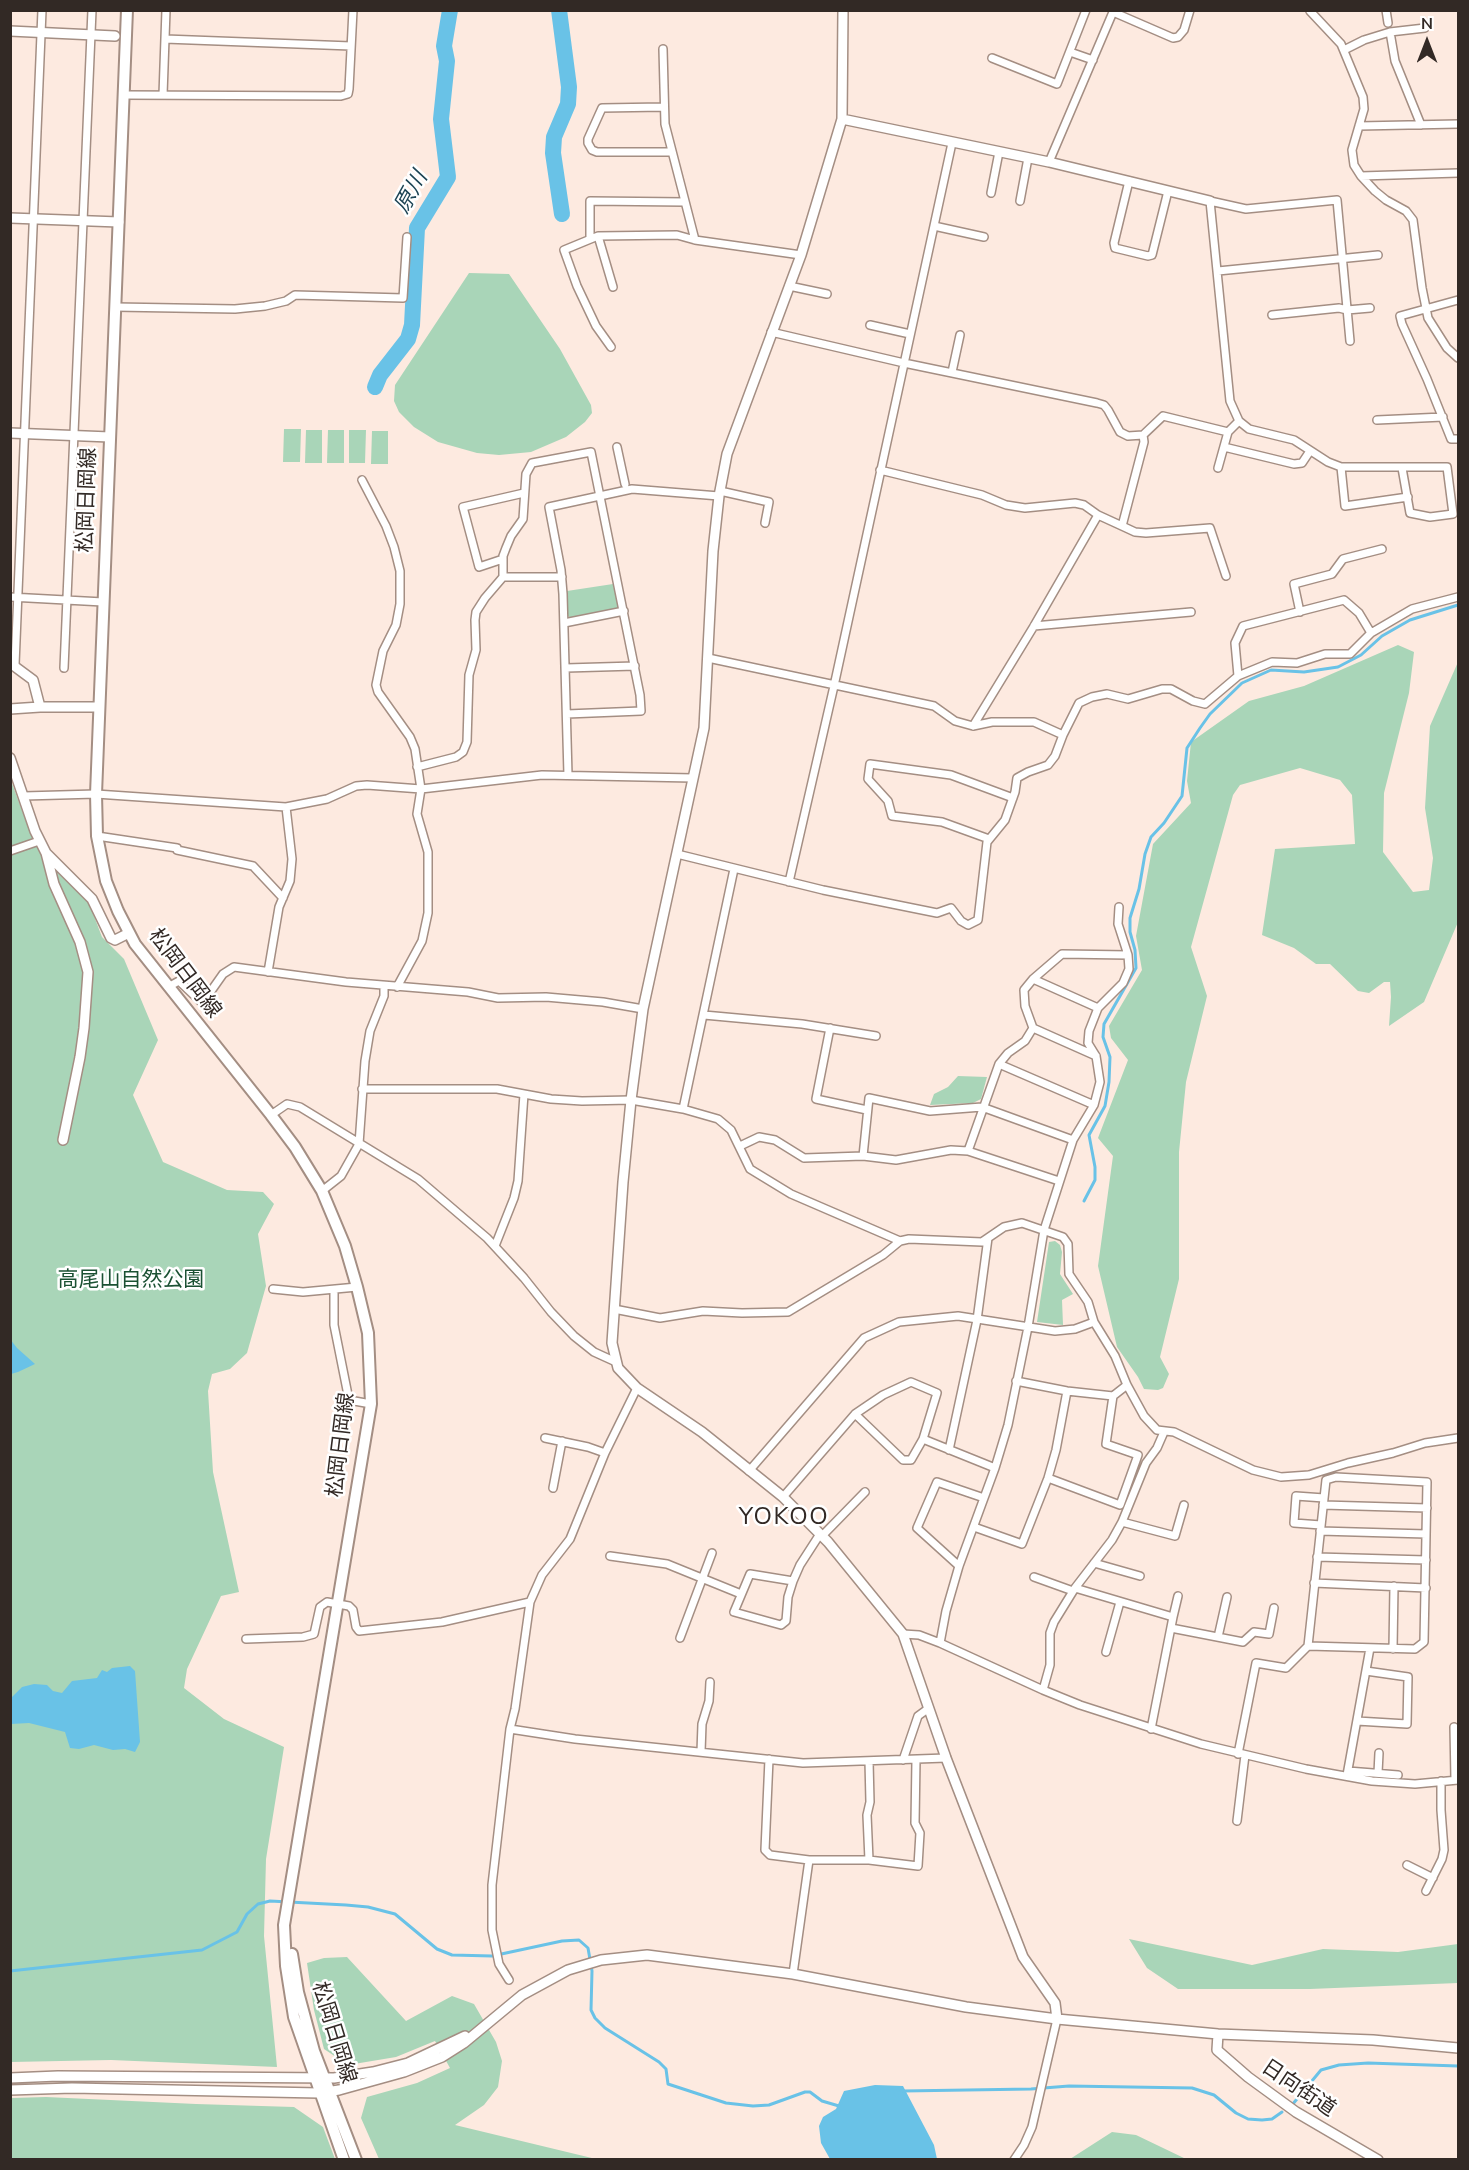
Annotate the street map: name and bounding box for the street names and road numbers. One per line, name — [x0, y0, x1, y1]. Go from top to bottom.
street label: 松岡日岡線 — [74, 447, 102, 553]
street label: 松岡日岡線 — [142, 924, 226, 1024]
street label: 松岡日岡線 — [323, 1391, 361, 1499]
street label: 松岡日岡線 — [306, 1979, 360, 2087]
street label: 日向街道 — [1256, 2055, 1340, 2123]

